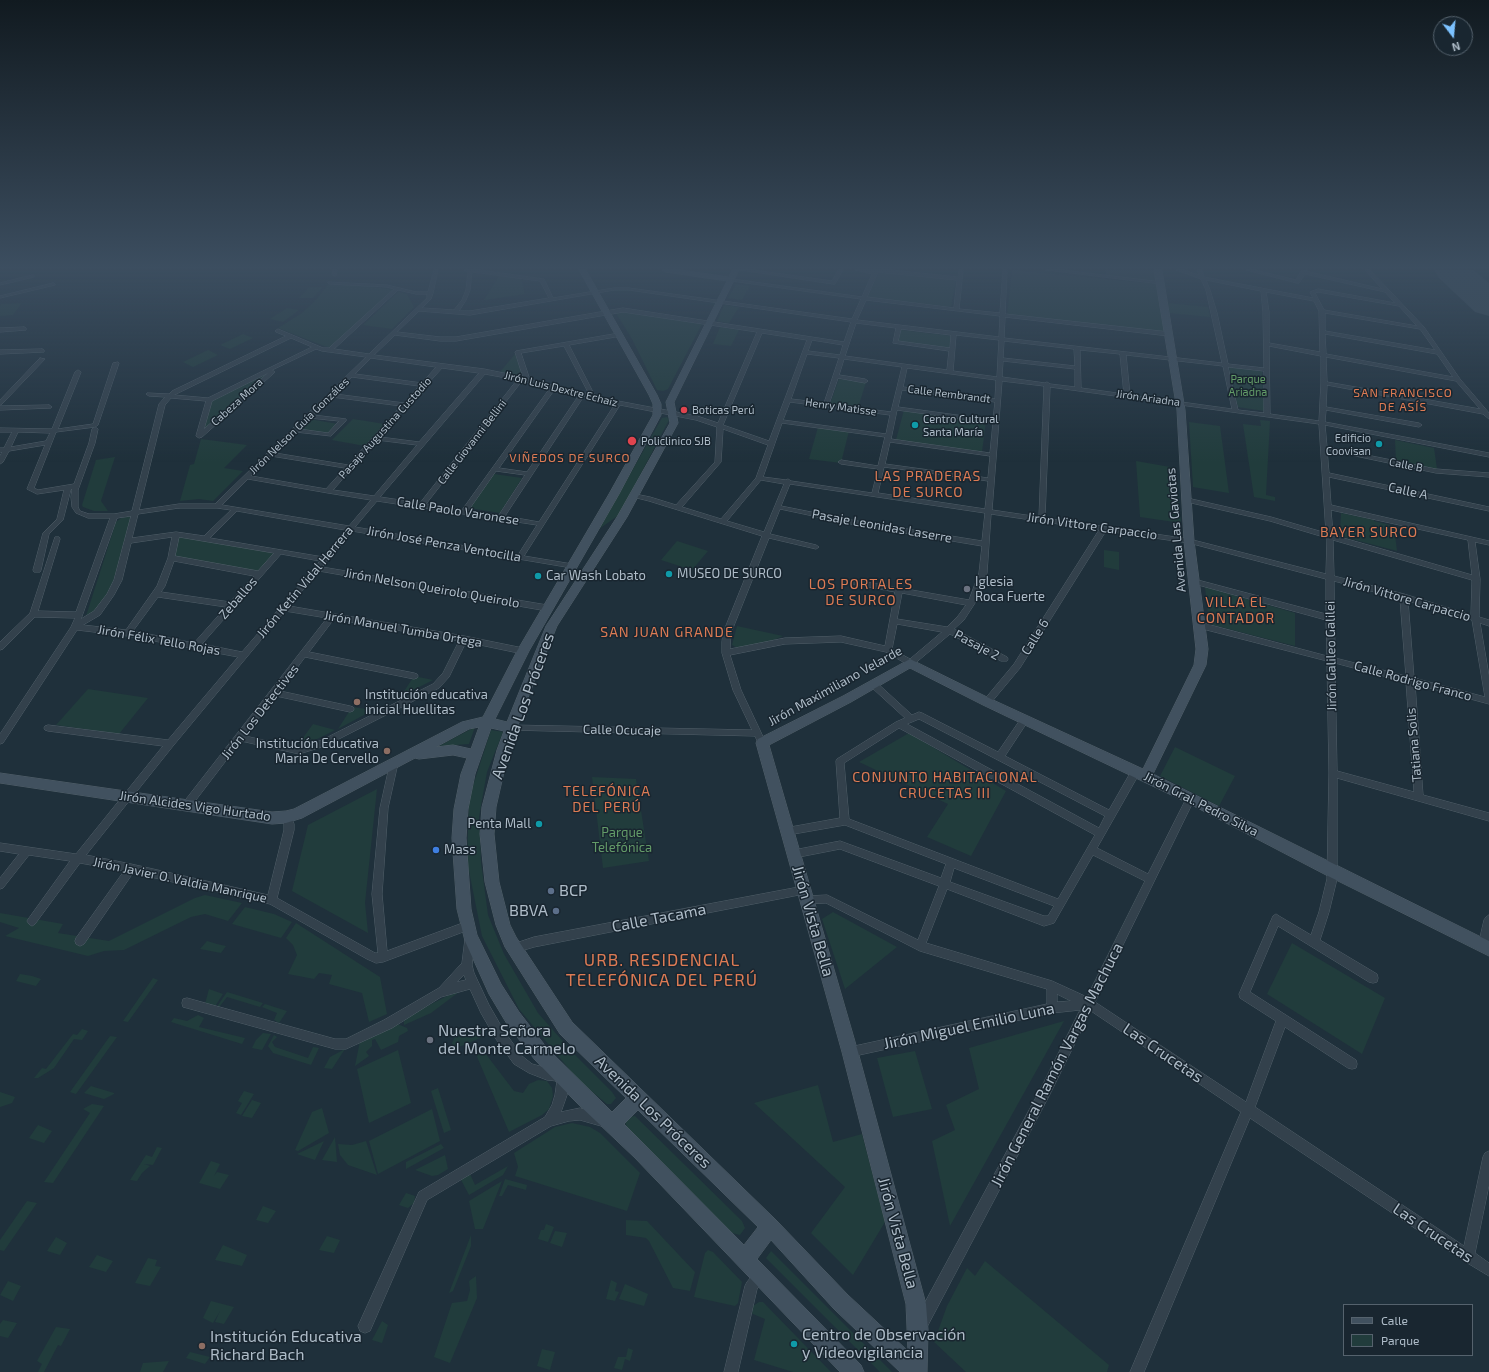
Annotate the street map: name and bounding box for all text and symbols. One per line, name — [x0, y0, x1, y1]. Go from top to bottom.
north arrow — [1433, 16, 1473, 56]
text: N — [1451, 40, 1462, 54]
street label: Jirón Luis Dextre Echaíz — [503, 368, 619, 410]
park label: Parque Ariadna — [1229, 372, 1267, 398]
street label: Cabeza Mora — [208, 375, 266, 429]
street label: Jirón Nelson Guía Gonzáles — [246, 375, 352, 477]
street label: Pasaje Augustina Custodio — [336, 375, 434, 481]
street label: Calle Rembrandt — [907, 382, 991, 406]
district label: SAN FRANCISCO DE ASÍS — [1353, 386, 1453, 414]
street label: Jirón Ariadna — [1115, 387, 1181, 409]
street label: Henry Matisse — [804, 395, 878, 419]
street label: Calle Giovanni Bellini — [435, 397, 509, 487]
place label: Boticas Perú — [692, 403, 754, 417]
marker: Boticas Perú — [679, 405, 689, 415]
place label: Centro Cultural Santa María — [923, 412, 999, 438]
marker: Centro Cultural Santa María — [910, 420, 920, 430]
place label: Edificio Coovisan — [1326, 431, 1371, 457]
place label: Policlinico SJB — [641, 434, 711, 448]
marker: Policlinico SJB — [626, 435, 638, 447]
marker: Edificio Coovisan — [1374, 439, 1384, 449]
district label: VIÑEDOS DE SURCO — [509, 451, 631, 465]
street label: Calle B — [1388, 455, 1424, 475]
street label: Avenida Las Gaviotas — [1163, 467, 1189, 593]
district label: LAS PRADERAS DE SURCO — [875, 468, 981, 500]
street label: Calle A — [1387, 479, 1429, 503]
street label: Calle Paolo Varonese — [396, 494, 520, 528]
street label: Pasaje Leonidas Laserre — [811, 506, 953, 546]
street label: Jirón Vittore Carpaccio — [1026, 509, 1158, 543]
street label: Jirón Ketín Vidal Herrera — [254, 523, 356, 641]
street label: Jirón José Penza Ventocilla — [366, 523, 522, 565]
district label: BAYER SURCO — [1320, 524, 1418, 540]
street label: Jirón Nelson Queirolo Queirolo — [343, 565, 521, 611]
place label: MUSEO DE SURCO — [677, 566, 782, 582]
place label: Car Wash Lobato — [546, 568, 646, 584]
marker: MUSEO DE SURCO — [664, 569, 674, 579]
marker: Car Wash Lobato — [533, 571, 543, 581]
street label: Jirón Vittore Carpaccio — [1342, 573, 1472, 625]
street label: Zeballos — [216, 574, 260, 622]
place label: Iglesia Roca Fuerte — [975, 574, 1045, 605]
district label: LOS PORTALES DE SURCO — [809, 576, 913, 608]
marker: Iglesia Roca Fuerte — [962, 584, 972, 594]
district label: VILLA EL CONTADOR — [1197, 594, 1275, 626]
street label: Jirón Galileo Galilei — [1322, 601, 1340, 711]
street label: Jirón Manuel Tumba Ortega — [323, 607, 483, 651]
street label: Calle 6 — [1018, 616, 1052, 658]
street label: Jirón Félix Tello Rojas — [96, 622, 222, 658]
district label: SAN JUAN GRANDE — [600, 624, 734, 640]
street label: Pasaje 2 — [952, 627, 1002, 663]
street label: Avenida Los Próceres — [488, 630, 558, 782]
street label: Jirón Maximiliano Velarde — [765, 643, 905, 729]
street label: Calle Rodrigo Franco — [1352, 658, 1474, 704]
street label: Jirón Los Detectives — [218, 661, 302, 763]
place label: Institución educativa inicial Huellitas — [365, 687, 488, 718]
marker: Institución educativa inicial Huellitas — [352, 697, 362, 707]
street label: Tatiana Solis — [1403, 707, 1425, 783]
street label: Calle Ocucaje — [583, 722, 661, 738]
place label: Institución Educativa Maria De Cervello — [256, 736, 379, 767]
marker: Institución Educativa Maria De Cervello — [382, 746, 392, 756]
street label: Jirón Gral. Pedro Silva — [1141, 768, 1261, 840]
district label: CONJUNTO HABITACIONAL CRUCETAS III — [852, 769, 1038, 802]
district label: TELEFÓNICA DEL PERÚ — [563, 783, 651, 816]
street label: Jirón Alcides Vigo Hurtado — [118, 788, 272, 824]
place label: Penta Mall — [468, 816, 531, 832]
marker: Penta Mall — [534, 819, 544, 829]
park label: Parque Telefónica — [592, 825, 652, 856]
place label: Mass — [444, 842, 476, 858]
marker: Mass — [431, 845, 441, 855]
street label: Jirón Javier O. Valdia Manrique — [92, 854, 268, 906]
street label: Jirón Vista Bella — [788, 863, 838, 979]
place label: BCP — [559, 881, 587, 901]
marker: BCP — [546, 886, 556, 896]
street label: Calle Tacama — [610, 899, 708, 937]
place label: BBVA — [509, 901, 548, 921]
marker: BBVA — [551, 906, 561, 916]
street label: Jirón General Ramón Vargas Machuca — [987, 940, 1127, 1190]
district label: URB. RESIDENCIAL TELEFÓNICA DEL PERÚ — [566, 950, 758, 990]
street label: Jirón Miguel Emilio Luna — [882, 998, 1056, 1054]
street label: Las Crucetas — [1119, 1019, 1207, 1087]
place label: Nuestra Señora del Monte Carmelo — [438, 1021, 576, 1059]
marker: Nuestra Señora del Monte Carmelo — [425, 1035, 435, 1045]
street label: Avenida Los Próceres — [591, 1051, 715, 1173]
street label: Jirón Vista Bella — [874, 1175, 922, 1291]
street label: Las Crucetas — [1389, 1199, 1477, 1267]
legend — [1343, 1304, 1473, 1356]
text: Calle — [1381, 1313, 1408, 1327]
place label: Centro de Observación y Videovigilancia — [802, 1325, 966, 1363]
place label: Institución Educativa Richard Bach — [210, 1327, 362, 1365]
text: Parque — [1381, 1333, 1419, 1347]
marker: Centro de Observación y Videovigilancia — [789, 1339, 799, 1349]
marker: Institución Educativa Richard Bach — [197, 1341, 207, 1351]

